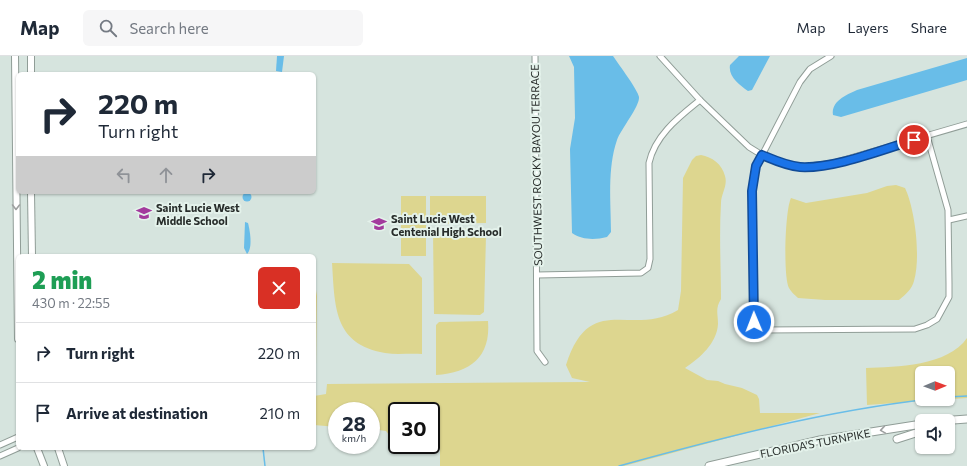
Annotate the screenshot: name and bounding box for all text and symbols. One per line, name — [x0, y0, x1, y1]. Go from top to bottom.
search box — [83, 10, 363, 46]
text: Map — [20, 16, 59, 39]
icon: search — [97, 17, 119, 39]
text: Search here — [129, 19, 209, 37]
text: Map — [797, 19, 825, 36]
text: Layers — [847, 19, 889, 36]
text: Share — [911, 19, 947, 36]
street label: SOUTHWEST ROCKY BAYOU TERRACE — [528, 64, 544, 266]
text: 220 m — [98, 86, 178, 120]
icon: right — [32, 88, 84, 140]
text: Turn right — [98, 120, 178, 142]
pin — [897, 123, 931, 157]
icon: arrive — [903, 129, 925, 151]
icon: left — [113, 164, 135, 186]
icon: ahead — [155, 164, 177, 186]
icon: right — [197, 164, 219, 186]
place label: Saint Lucie West Middle School — [156, 201, 240, 227]
one-way arrow — [12, 204, 20, 210]
school or university icon: Saint Lucie West Middle School — [135, 204, 153, 222]
place label: Saint Lucie West Centenial High School — [391, 212, 502, 238]
school or university icon: Saint Lucie West Centenial High School — [370, 215, 388, 233]
text: 2 min — [32, 265, 92, 294]
button: close — [258, 267, 300, 309]
text: 430 m · 22:55 — [32, 295, 110, 311]
position arrow — [733, 301, 775, 343]
icon: right — [32, 342, 54, 364]
text: Turn right — [66, 344, 135, 362]
text: 220 m — [258, 344, 300, 362]
north arrow — [915, 366, 955, 406]
map controls — [915, 366, 955, 454]
icon: arrive — [32, 402, 54, 424]
speed limit sign: 30 — [388, 402, 440, 454]
text: Arrive at destination — [66, 404, 208, 422]
text: 210 m — [260, 404, 300, 422]
text: 28 — [342, 411, 366, 435]
button: sound — [915, 414, 955, 454]
one-way arrow — [880, 425, 887, 433]
street label: FLORIDA'S TURNPIKE — [759, 426, 871, 460]
text: km/h — [342, 432, 366, 444]

